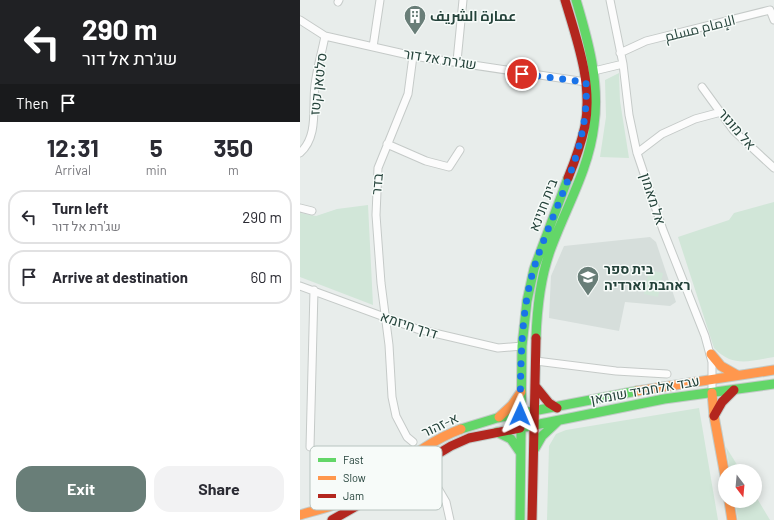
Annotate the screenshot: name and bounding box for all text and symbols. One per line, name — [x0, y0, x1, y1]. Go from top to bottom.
building icon: عمارة الشريف — [402, 3, 428, 36]
place label: عمارة الشريف — [430, 7, 516, 25]
street label: الإمام مسلم — [663, 11, 737, 46]
text: 290 m — [82, 12, 158, 46]
icon: left — [16, 16, 68, 68]
street label: שג'רת אל דור — [402, 44, 478, 73]
text: שג'רת אל דור — [82, 47, 177, 69]
street label: סלטאן קטז — [305, 52, 330, 116]
pin — [505, 57, 539, 91]
icon: arrive — [511, 63, 533, 85]
icon: arrive — [57, 92, 79, 114]
text: Then — [16, 94, 49, 112]
street label: אל מונזר — [715, 105, 760, 153]
text: 12:31 — [47, 133, 99, 162]
text: 5 — [150, 133, 163, 162]
text: 350 — [214, 133, 253, 162]
text: Arrival — [55, 162, 91, 178]
text: min — [146, 162, 167, 178]
text: m — [228, 162, 239, 178]
street label: אל מאמון — [637, 171, 670, 227]
street label: בדר — [367, 172, 386, 195]
street label: בית חנינא — [525, 176, 561, 234]
text: Turn left — [52, 199, 108, 217]
icon: left — [18, 206, 40, 228]
text: 290 m — [242, 208, 282, 226]
text: שג'רת אל דור — [52, 218, 121, 234]
place label: בית ספר ראהבת וארדיה — [604, 260, 691, 293]
school or university icon: בית ספר ראהבת וארדיה — [575, 264, 601, 297]
icon: arrive — [18, 266, 40, 288]
text: Arrive at destination — [52, 268, 188, 286]
text: 60 m — [250, 268, 282, 286]
street label: דרך חיזמא — [378, 307, 440, 342]
street label: עבד אלחמיד שומאן — [589, 372, 701, 407]
position arrow — [499, 393, 541, 435]
street label: א-זהור — [419, 409, 461, 440]
legend — [310, 446, 442, 510]
text: Fast — [343, 453, 364, 466]
north arrow — [718, 464, 762, 508]
map controls — [718, 464, 762, 508]
button: Exit — [16, 466, 146, 512]
button: Share — [154, 466, 284, 512]
text: Slow — [343, 471, 366, 484]
text: Jam — [343, 489, 364, 502]

